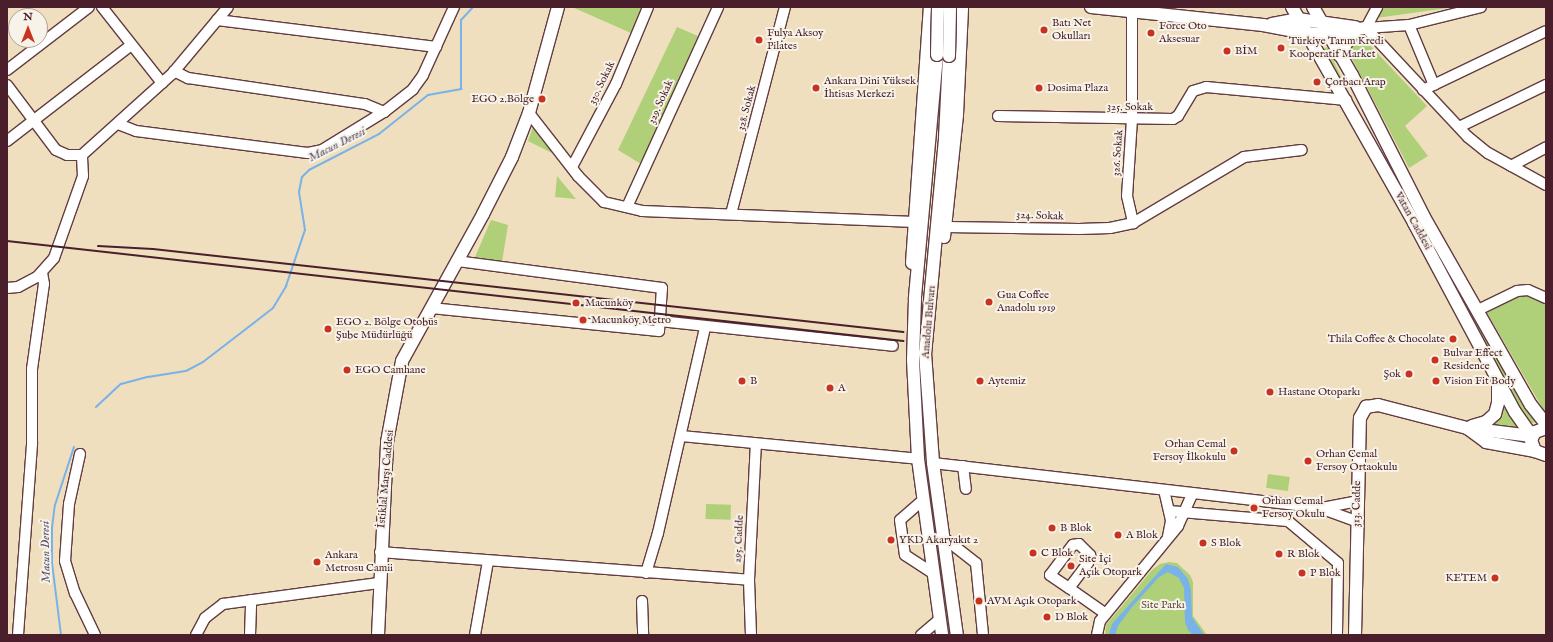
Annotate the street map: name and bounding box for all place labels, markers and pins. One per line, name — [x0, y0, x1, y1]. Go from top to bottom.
place label: Batı Net Okulları — [1052, 17, 1091, 43]
place label: Force Oto Aksesuar — [1159, 20, 1207, 46]
marker: Batı Net Okulları — [1039, 25, 1049, 35]
place label: Fulya Aksoy Pilates — [767, 27, 823, 53]
marker: Force Oto Aksesuar — [1146, 28, 1156, 38]
marker: Fulya Aksoy Pilates — [754, 35, 764, 45]
place label: Türkiye Tarım Kredi Kooperatif Market — [1289, 35, 1384, 61]
marker: Türkiye Tarım Kredi Kooperatif Market — [1276, 43, 1286, 53]
place label: BİM — [1235, 44, 1257, 58]
marker: BİM — [1222, 46, 1232, 56]
place label: Ankara Dini Yüksek İhtisas Merkezi — [824, 75, 916, 101]
place label: Çorbacı Arap — [1325, 75, 1386, 89]
marker: Çorbacı Arap — [1312, 77, 1322, 87]
place label: Dosima Plaza — [1047, 81, 1108, 95]
marker: Ankara Dini Yüksek İhtisas Merkezi — [811, 83, 821, 93]
marker: Dosima Plaza — [1034, 83, 1044, 93]
place label: EGO 2.Bölge — [471, 92, 534, 106]
marker: EGO 2.Bölge — [537, 94, 547, 104]
place label: Gua Coffee Anadolu 1919 — [997, 289, 1056, 315]
place label: Macunköy — [585, 296, 633, 310]
marker: Macunköy — [570, 297, 582, 309]
marker: Gua Coffee Anadolu 1919 — [984, 297, 994, 307]
place label: Macunköy Metro — [591, 313, 671, 327]
marker: Macunköy Metro — [578, 315, 588, 325]
place label: EGO 2. Bölge Otobüs Şube Müdürlüğü — [336, 316, 438, 342]
marker: EGO 2. Bölge Otobüs Şube Müdürlüğü — [323, 324, 333, 334]
place label: Thila Coffee & Chocolate — [1328, 332, 1445, 346]
marker: Thila Coffee & Chocolate — [1448, 334, 1458, 344]
place label: Bulvar Effect Residence — [1443, 347, 1503, 373]
marker: Bulvar Effect Residence — [1430, 355, 1440, 365]
place label: EGO Camhane — [355, 363, 426, 377]
marker: EGO Camhane — [342, 365, 352, 375]
place label: Şok — [1384, 367, 1401, 381]
marker: Şok — [1404, 369, 1414, 379]
place label: B — [750, 374, 757, 388]
place label: Aytemiz — [988, 374, 1026, 388]
place label: Vision Fit Body — [1444, 374, 1516, 388]
marker: B — [737, 376, 747, 386]
marker: Aytemiz — [975, 376, 985, 386]
marker: Vision Fit Body — [1431, 376, 1441, 386]
place label: A — [838, 381, 845, 395]
marker: A — [825, 383, 835, 393]
place label: Hastane Otoparkı — [1278, 385, 1360, 399]
marker: Hastane Otoparkı — [1265, 387, 1275, 397]
place label: Orhan Cemal Fersoy İlkokulu — [1153, 438, 1226, 464]
marker: Orhan Cemal Fersoy İlkokulu — [1229, 446, 1239, 456]
place label: Orhan Cemal Fersoy Ortaokulu — [1316, 448, 1397, 474]
marker: Orhan Cemal Fersoy Ortaokulu — [1303, 456, 1313, 466]
place label: Orhan Cemal Fersoy Okulu — [1262, 495, 1325, 521]
marker: Orhan Cemal Fersoy Okulu — [1249, 503, 1259, 513]
place label: B Blok — [1060, 521, 1092, 535]
marker: B Blok — [1047, 523, 1057, 533]
place label: A Blok — [1126, 528, 1158, 542]
marker: A Blok — [1113, 530, 1123, 540]
place label: YKD Akaryakıt 2 — [899, 533, 978, 547]
marker: YKD Akaryakıt 2 — [886, 535, 896, 545]
place label: S Blok — [1211, 536, 1241, 550]
marker: S Blok — [1198, 538, 1208, 548]
place label: C Blok — [1041, 546, 1073, 560]
place label: R Blok — [1287, 547, 1320, 561]
marker: C Blok — [1028, 548, 1038, 558]
place label: Ankara Metrosu Camii — [325, 549, 393, 575]
marker: R Blok — [1274, 549, 1284, 559]
place label: Site İçi Açık Otopark — [1079, 553, 1142, 579]
marker: Ankara Metrosu Camii — [312, 557, 322, 567]
marker: Site İçi Açık Otopark — [1066, 561, 1076, 571]
place label: P Blok — [1310, 566, 1341, 580]
marker: P Blok — [1297, 568, 1307, 578]
place label: KETEM — [1445, 571, 1487, 585]
marker: KETEM — [1490, 573, 1500, 583]
place label: AVM Açık Otopark — [987, 594, 1077, 608]
marker: AVM Açık Otopark — [974, 596, 984, 606]
place label: D Blok — [1055, 610, 1088, 624]
marker: D Blok — [1042, 612, 1052, 622]

